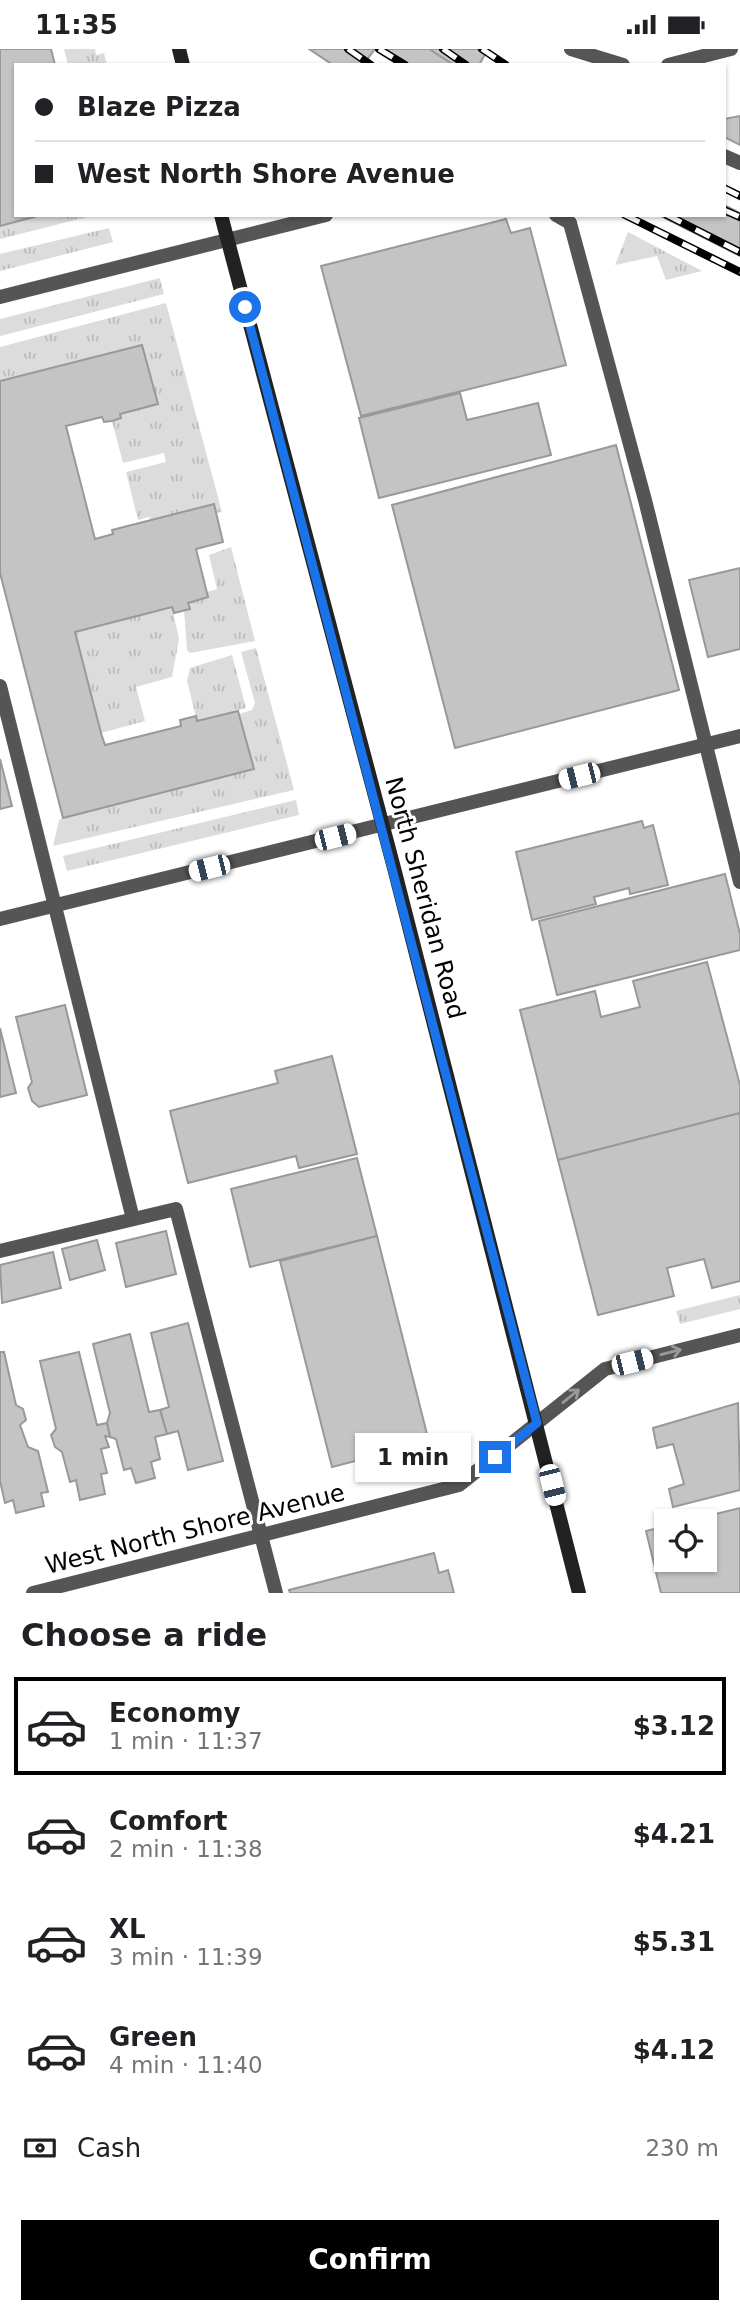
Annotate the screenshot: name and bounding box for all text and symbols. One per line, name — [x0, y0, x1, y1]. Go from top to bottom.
text: 11:35 — [35, 10, 118, 40]
text: Blaze Pizza — [77, 92, 241, 122]
text: West North Shore Avenue — [77, 159, 455, 189]
route start — [229, 291, 261, 323]
car — [557, 761, 602, 791]
street label: North Sheridan Road — [379, 774, 471, 1022]
car — [313, 822, 358, 852]
car — [187, 853, 232, 883]
one-way arrow — [659, 1345, 682, 1358]
car — [610, 1347, 655, 1377]
one-way arrow — [561, 1388, 579, 1404]
callout: 1 min — [355, 1433, 470, 1481]
route end — [479, 1441, 511, 1473]
text: 1 min — [377, 1444, 449, 1470]
car — [537, 1462, 568, 1508]
street label: West North Shore Avenue — [42, 1478, 348, 1580]
map controls — [654, 1509, 717, 1572]
button: locate — [654, 1509, 717, 1572]
text: Choose a ride — [21, 1616, 267, 1654]
icon: car — [25, 1695, 88, 1758]
text: Economy — [109, 1698, 240, 1728]
text: $3.12 — [633, 1711, 715, 1741]
text: 1 min · 11:37 — [109, 1728, 263, 1754]
icon: car — [25, 1803, 88, 1866]
text: Comfort — [109, 1806, 227, 1836]
text: $4.21 — [633, 1819, 715, 1849]
text: 2 min · 11:38 — [109, 1836, 263, 1862]
icon: car — [25, 1911, 88, 1974]
text: XL — [109, 1914, 146, 1944]
text: $5.31 — [633, 1927, 715, 1957]
text: 3 min · 11:39 — [109, 1944, 263, 1970]
icon: car — [25, 2019, 88, 2082]
text: Green — [109, 2022, 197, 2052]
text: $4.12 — [633, 2035, 715, 2065]
text: 4 min · 11:40 — [109, 2052, 263, 2078]
icon: cash — [21, 2129, 59, 2167]
text: Cash — [77, 2133, 141, 2163]
text: 230 m — [645, 2135, 719, 2161]
button: Confirm — [21, 2220, 719, 2300]

